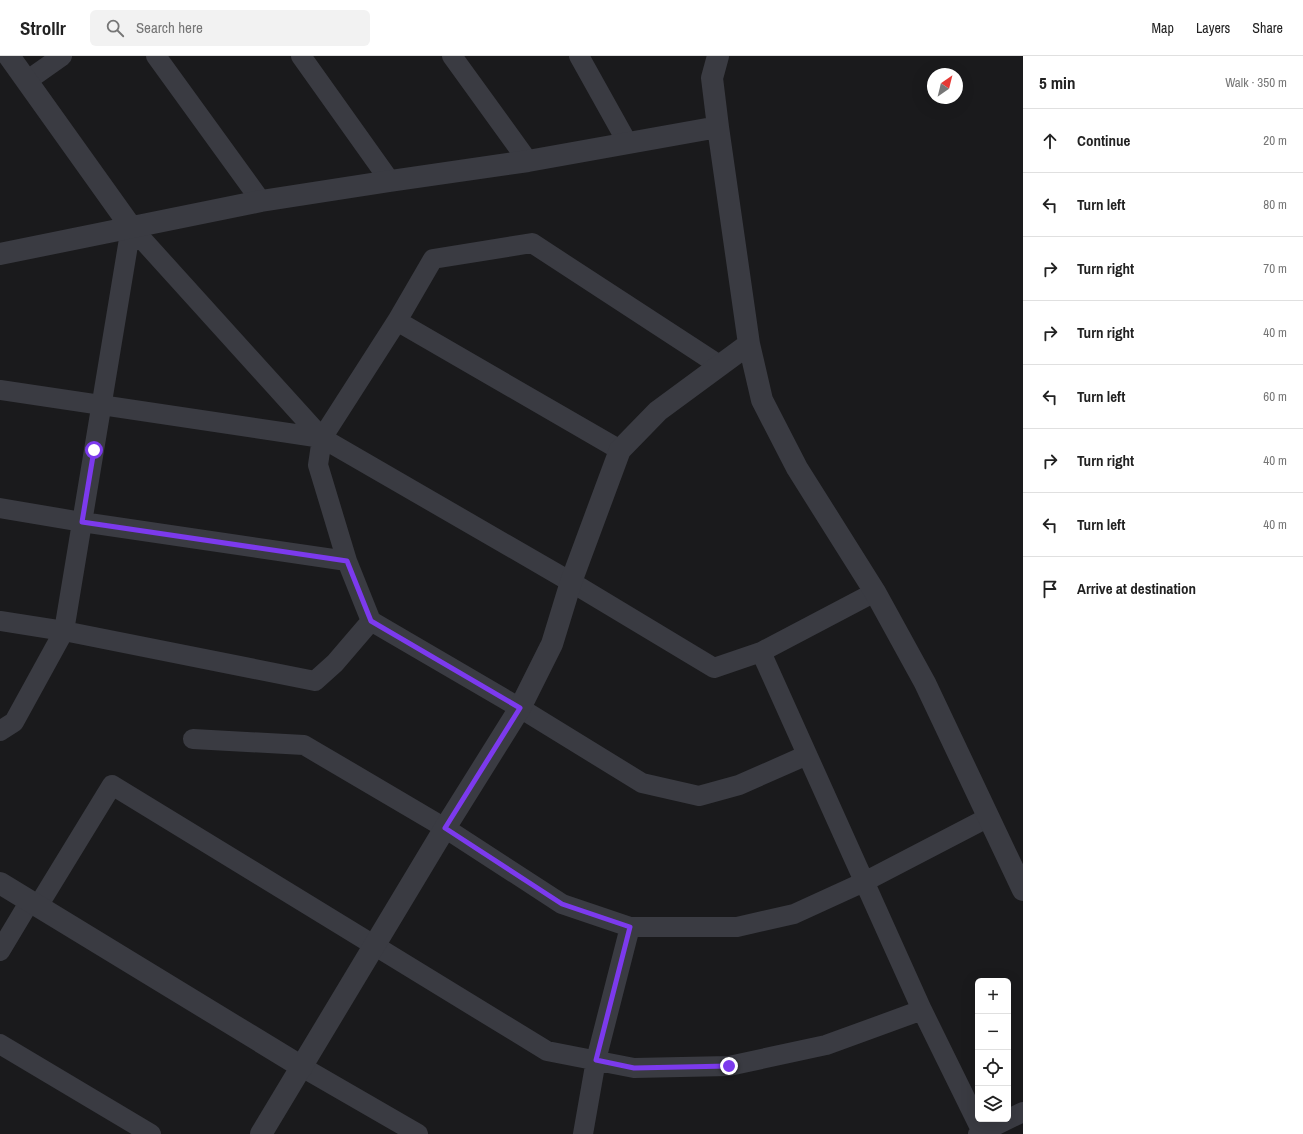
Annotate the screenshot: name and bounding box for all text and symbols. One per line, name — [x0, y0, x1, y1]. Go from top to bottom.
search box — [90, 10, 370, 46]
text: Strollr — [20, 15, 66, 41]
icon: search — [104, 17, 126, 39]
text: Search here — [136, 17, 203, 38]
text: Map — [1152, 19, 1174, 37]
text: Layers — [1196, 19, 1230, 37]
text: Share — [1252, 19, 1283, 37]
north arrow — [927, 68, 963, 104]
text: 5 min — [1039, 71, 1075, 94]
text: Walk · 350 m — [1225, 74, 1287, 91]
icon: ahead — [1039, 130, 1061, 152]
text: Continue — [1077, 130, 1130, 151]
text: 20 m — [1263, 132, 1287, 149]
icon: left — [1039, 194, 1061, 216]
text: Turn left — [1077, 194, 1125, 215]
text: 80 m — [1263, 196, 1287, 213]
icon: right — [1039, 258, 1061, 280]
text: Turn right — [1077, 258, 1134, 279]
text: 70 m — [1263, 260, 1287, 277]
icon: right — [1039, 322, 1061, 344]
text: Turn right — [1077, 322, 1134, 343]
text: 40 m — [1263, 324, 1287, 341]
icon: left — [1039, 386, 1061, 408]
text: Turn left — [1077, 386, 1125, 407]
text: 60 m — [1263, 388, 1287, 405]
route start — [85, 441, 103, 459]
icon: right — [1039, 450, 1061, 472]
text: Turn right — [1077, 450, 1134, 471]
text: 40 m — [1263, 452, 1287, 469]
icon: left — [1039, 514, 1061, 536]
text: Turn left — [1077, 514, 1125, 535]
text: 40 m — [1263, 516, 1287, 533]
icon: arrive — [1039, 578, 1061, 600]
text: Arrive at destination — [1077, 578, 1196, 599]
map controls — [975, 978, 1011, 1122]
button: + — [975, 978, 1011, 1014]
button: − — [975, 1014, 1011, 1050]
button: locate — [975, 1050, 1011, 1086]
route end — [720, 1057, 738, 1075]
button: layers — [975, 1086, 1011, 1122]

